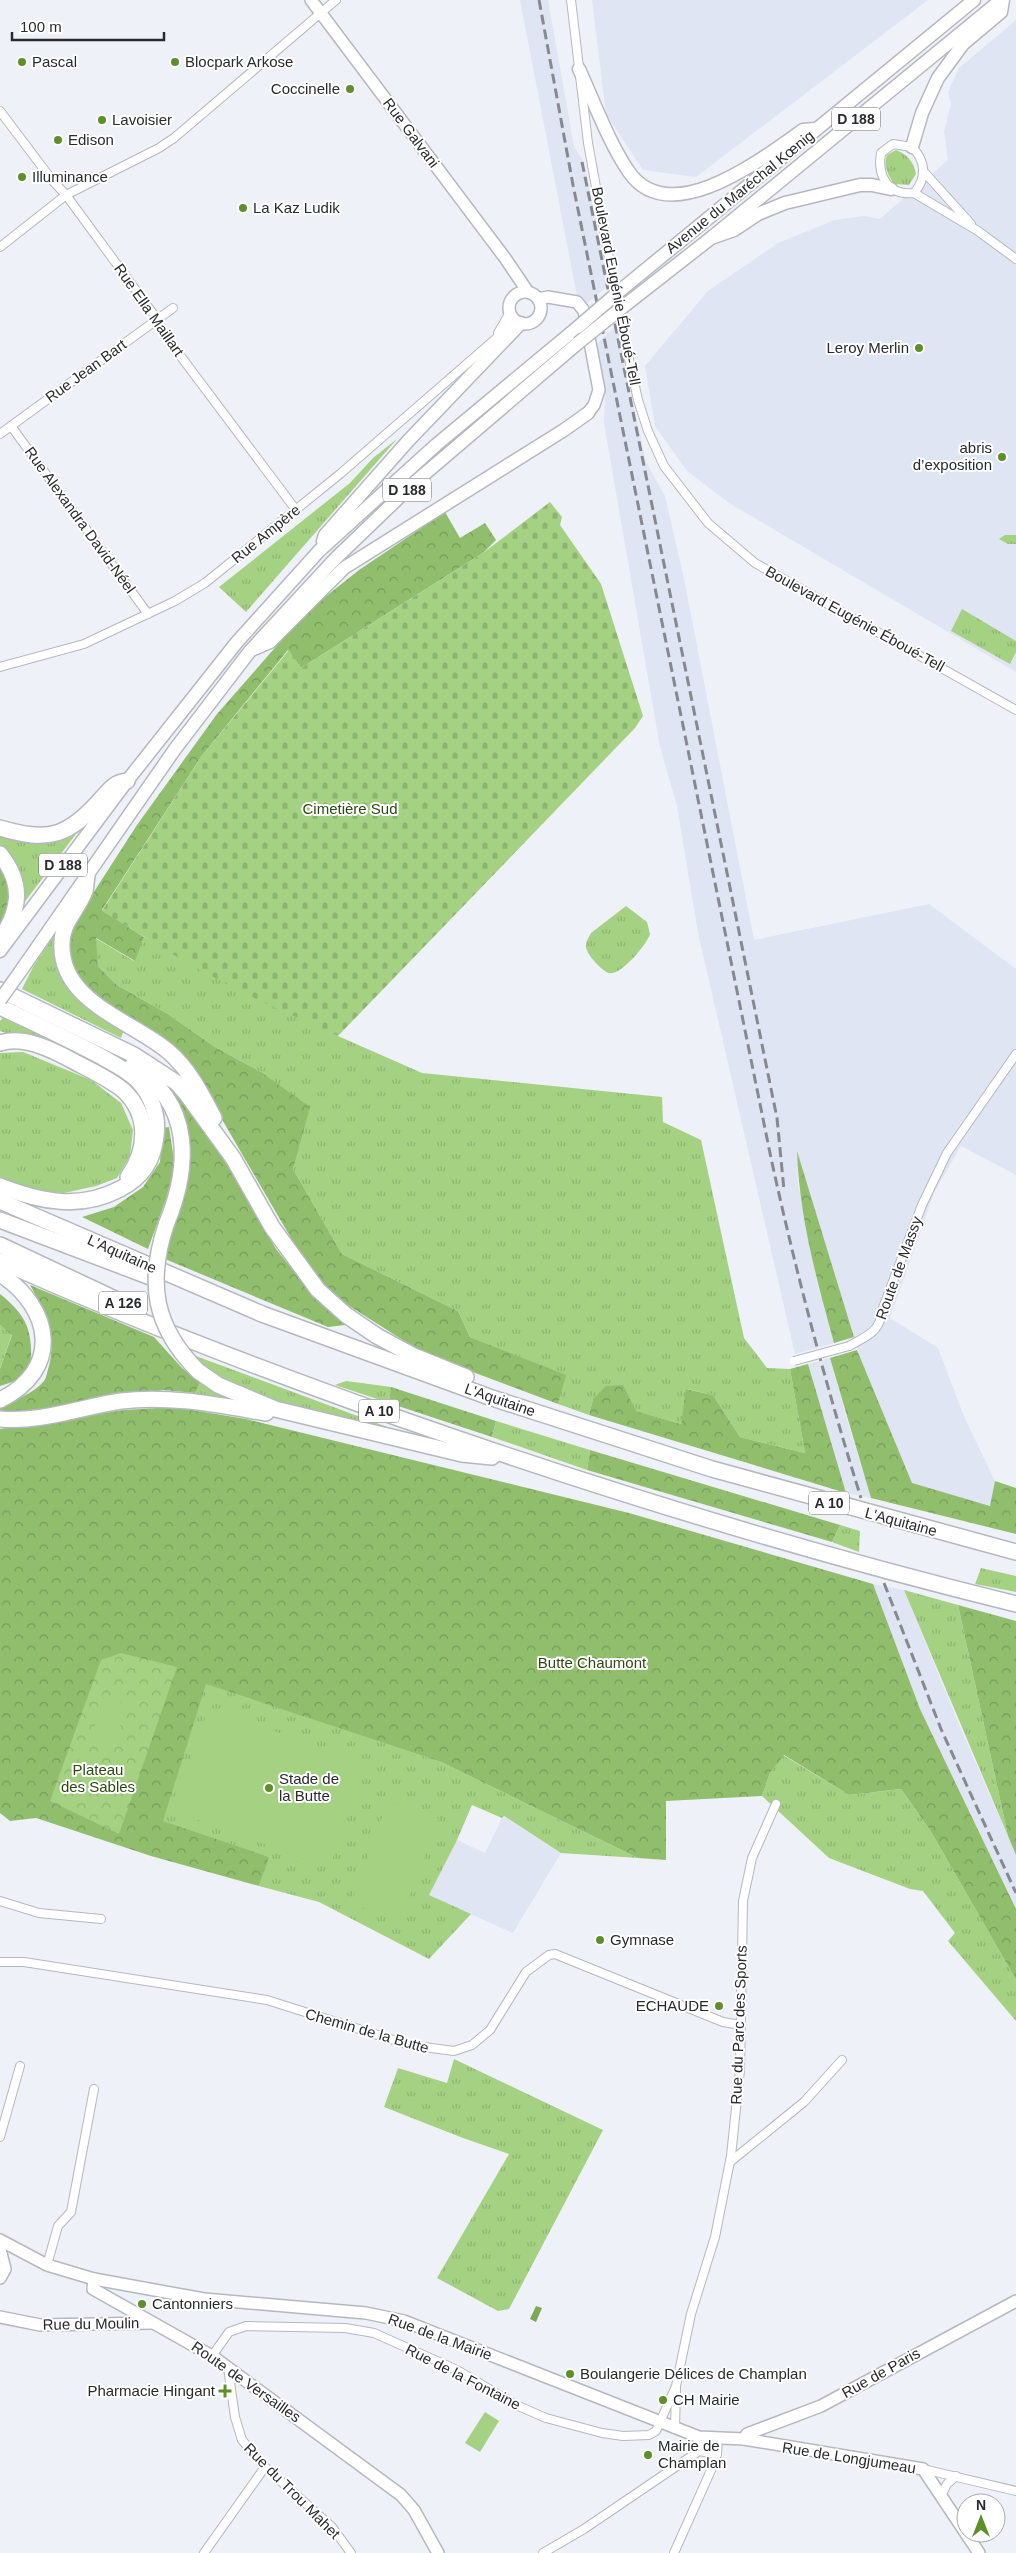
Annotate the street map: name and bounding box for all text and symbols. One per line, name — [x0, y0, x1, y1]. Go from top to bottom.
scale bar — [12, 10, 165, 42]
text: 100 m — [20, 18, 62, 35]
place label: Pascal — [32, 53, 77, 70]
place label: Blocpark Arkose — [185, 53, 293, 70]
marker: Pascal — [16, 56, 28, 68]
marker: Blocpark Arkose — [169, 56, 181, 68]
place label: Coccinelle — [271, 80, 340, 97]
marker: Coccinelle — [344, 83, 356, 95]
street label: Rue Galvani — [380, 95, 443, 171]
road number: D 188 — [832, 108, 880, 130]
place label: Lavoisier — [112, 111, 172, 128]
marker: Lavoisier — [96, 114, 108, 126]
street label: Avenue du Maréchal Kœnig — [662, 127, 817, 257]
place label: Edison — [68, 131, 114, 148]
marker: Edison — [52, 134, 64, 146]
place label: Illuminance — [32, 168, 108, 185]
marker: Illuminance — [16, 171, 28, 183]
street label: Boulevard Eugénie Éboué-Tell — [589, 185, 644, 387]
place label: La Kaz Ludik — [253, 199, 340, 216]
marker: La Kaz Ludik — [237, 202, 249, 214]
street label: Rue Ella Maillart — [111, 260, 188, 360]
street label: Rue Jean Bart — [42, 335, 130, 406]
place label: Leroy Merlin — [826, 339, 909, 356]
marker: Leroy Merlin — [913, 342, 925, 354]
place label: abris d’exposition — [913, 439, 992, 473]
street label: Rue Alexandra David-Néel — [22, 443, 139, 596]
marker: abris d’exposition — [996, 451, 1008, 463]
road number: D 188 — [383, 478, 431, 502]
street label: Rue Ampère — [228, 501, 303, 566]
street label: Boulevard Eugénie Éboué-Tell — [763, 562, 948, 675]
park label: Cimetière Sud — [302, 800, 398, 817]
road number: D 188 — [39, 854, 87, 876]
street label: Route de Massy — [872, 1214, 925, 1322]
street label: L'Aquitaine — [85, 1231, 159, 1276]
road number: A 126 — [99, 1292, 147, 1315]
street label: L'Aquitaine — [463, 1379, 538, 1420]
road number: A 10 — [359, 1400, 399, 1422]
road number: A 10 — [809, 1492, 849, 1515]
street label: L'Aquitaine — [863, 1504, 939, 1539]
park label: Butte Chaumont — [538, 1654, 647, 1671]
park label: Plateau des Sables — [61, 1761, 135, 1795]
place label: Stade de la Butte — [279, 1770, 339, 1804]
marker: Stade de la Butte — [263, 1782, 275, 1794]
place label: Gymnase — [610, 1931, 674, 1948]
marker: Gymnase — [594, 1934, 606, 1946]
street label: Rue du Parc des Sports — [727, 1945, 750, 2105]
place label: ECHAUDE — [636, 1997, 709, 2014]
marker: ECHAUDE — [713, 2000, 725, 2012]
street label: Chemin de la Butte — [303, 2005, 431, 2056]
place label: Cantonniers — [152, 2295, 233, 2312]
marker: Cantonniers — [136, 2298, 148, 2310]
street label: Rue de la Mairie — [386, 2310, 494, 2363]
street label: Rue du Moulin — [42, 2314, 139, 2333]
street label: Route de Versailles — [188, 2338, 304, 2426]
street label: Rue de la Fontaine — [403, 2340, 524, 2413]
street label: Rue de Paris — [839, 2344, 923, 2401]
place label: Boulangerie Délices de Champlan — [580, 2365, 807, 2382]
marker: Boulangerie Délices de Champlan — [564, 2368, 576, 2380]
place label: Pharmacie Hingant — [87, 2382, 216, 2399]
marker: Pharmacie Hingant — [219, 2385, 231, 2397]
place label: CH Mairie — [673, 2391, 740, 2408]
marker: CH Mairie — [657, 2394, 669, 2406]
place label: Mairie de Champlan — [658, 2437, 726, 2471]
street label: Rue du Trou Mahet — [241, 2439, 344, 2543]
street label: Rue de Longjumeau — [781, 2439, 917, 2476]
marker: Mairie de Champlan — [642, 2449, 654, 2461]
north arrow — [956, 2493, 1006, 2543]
text: N — [976, 2497, 986, 2513]

